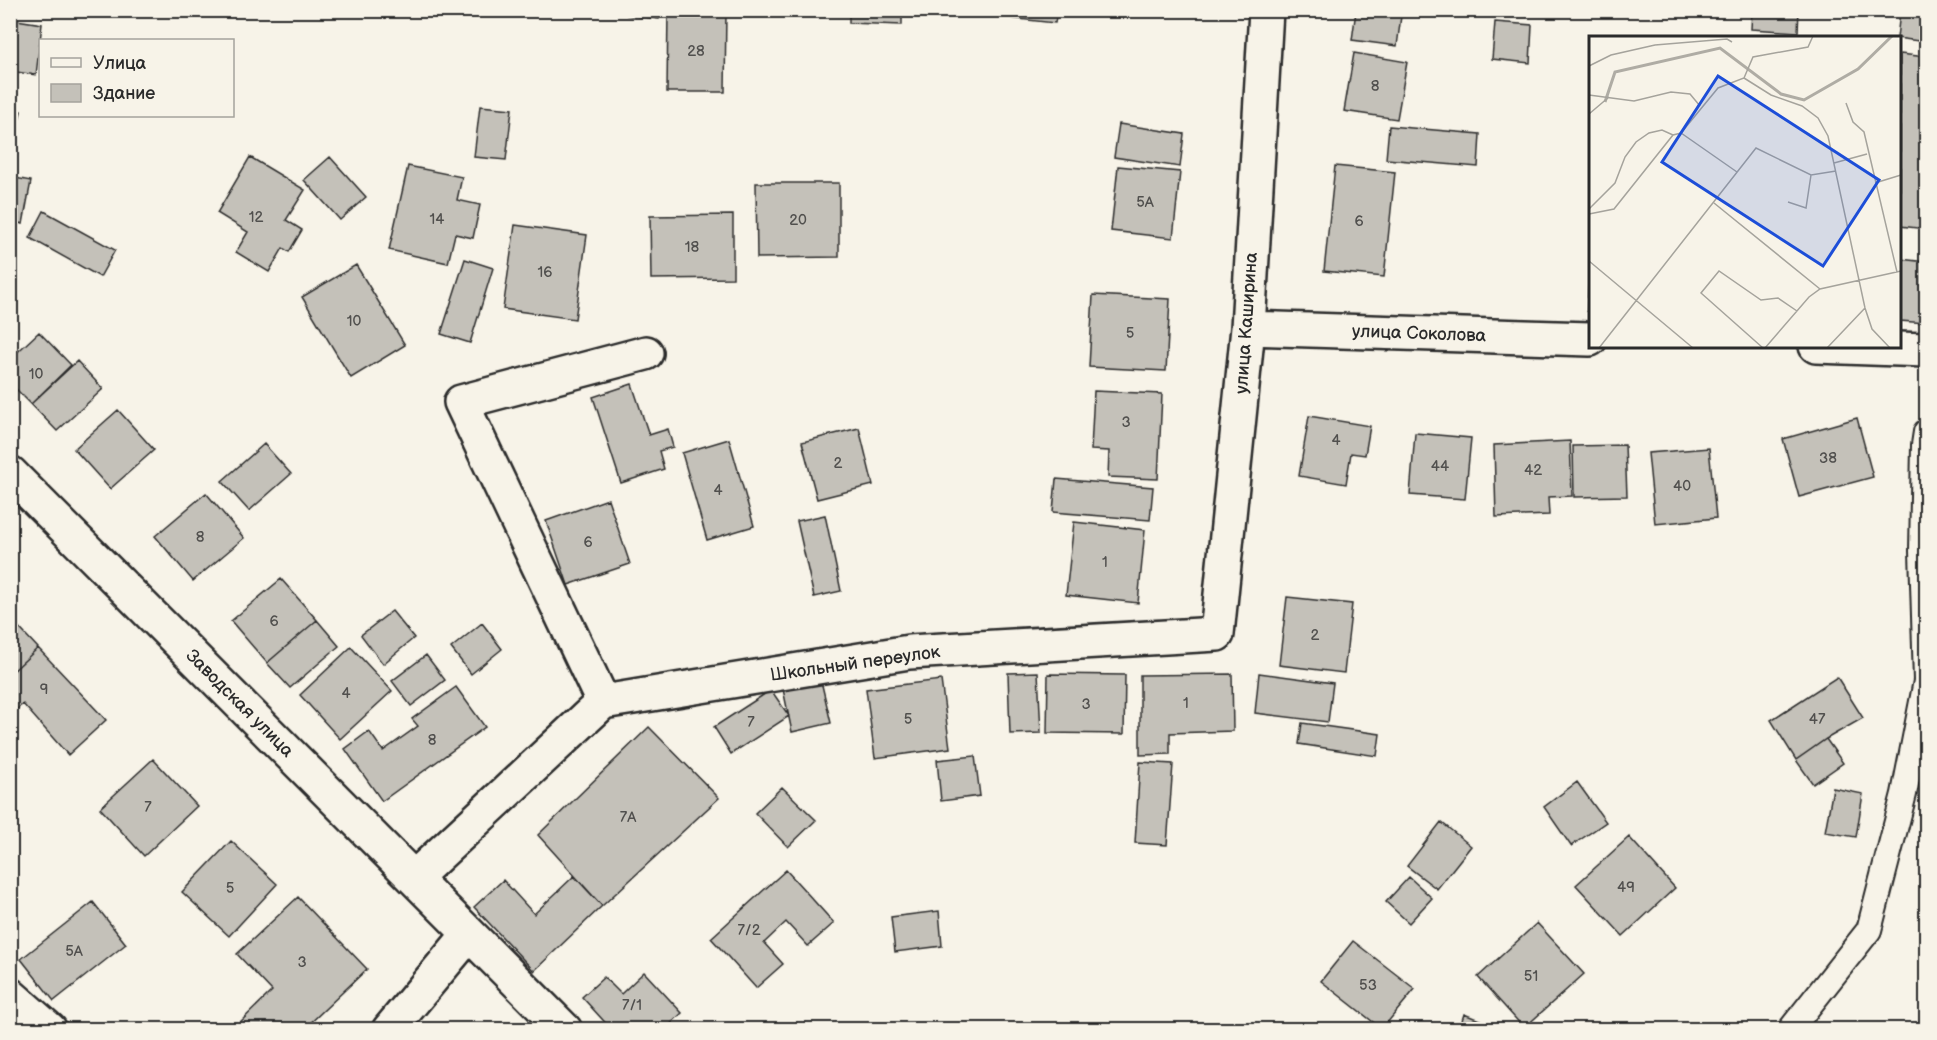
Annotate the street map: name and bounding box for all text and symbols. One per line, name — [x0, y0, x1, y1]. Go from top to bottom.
inset map — [1589, 36, 1901, 348]
legend — [39, 39, 234, 117]
house number: 28 — [687, 42, 705, 61]
text: Улица — [93, 53, 147, 74]
house number: 8 — [1371, 77, 1380, 96]
text: Здание — [93, 83, 155, 104]
house number: 5А — [1136, 193, 1155, 212]
house number: 12 — [249, 208, 263, 227]
house number: 14 — [430, 210, 444, 229]
house number: 20 — [789, 211, 807, 230]
house number: 6 — [1354, 212, 1364, 231]
house number: 18 — [685, 238, 700, 257]
street label: улица Каширина — [1231, 251, 1262, 395]
house number: 16 — [538, 263, 552, 282]
house number: 10 — [347, 312, 361, 331]
street label: улица Соколова — [1351, 321, 1487, 346]
house number: 5 — [1126, 324, 1134, 343]
house number: 10 — [29, 365, 43, 384]
house number: 3 — [1121, 413, 1131, 432]
house number: 4 — [1331, 431, 1341, 450]
house number: 38 — [1819, 449, 1837, 468]
house number: 2 — [834, 454, 843, 473]
house number: 44 — [1431, 457, 1449, 476]
house number: 42 — [1524, 461, 1542, 480]
house number: 40 — [1673, 477, 1691, 496]
house number: 4 — [713, 481, 723, 500]
house number: 8 — [196, 528, 205, 547]
house number: 6 — [583, 533, 593, 552]
house number: 1 — [1102, 553, 1108, 572]
house number: 6 — [269, 612, 279, 631]
house number: 2 — [1311, 626, 1320, 645]
street label: Школьный переулок — [769, 641, 942, 686]
street label: Заводская улица — [181, 645, 298, 762]
house number: 9 — [40, 680, 48, 699]
house number: 4 — [341, 684, 351, 703]
house number: 1 — [1183, 694, 1189, 713]
house number: 3 — [1081, 695, 1091, 714]
house number: 5 — [904, 710, 912, 729]
house number: 47 — [1809, 710, 1826, 729]
house number: 7 — [747, 713, 755, 732]
house number: 8 — [428, 731, 437, 750]
house number: 7 — [144, 798, 152, 817]
house number: 7А — [620, 808, 637, 827]
house number: 49 — [1617, 878, 1635, 897]
house number: 5 — [226, 879, 234, 898]
house number: 7/2 — [738, 921, 761, 940]
house number: 5А — [65, 942, 84, 961]
house number: 3 — [297, 953, 307, 972]
house number: 51 — [1524, 967, 1538, 986]
house number: 53 — [1359, 976, 1377, 995]
house number: 7/1 — [622, 996, 642, 1015]

